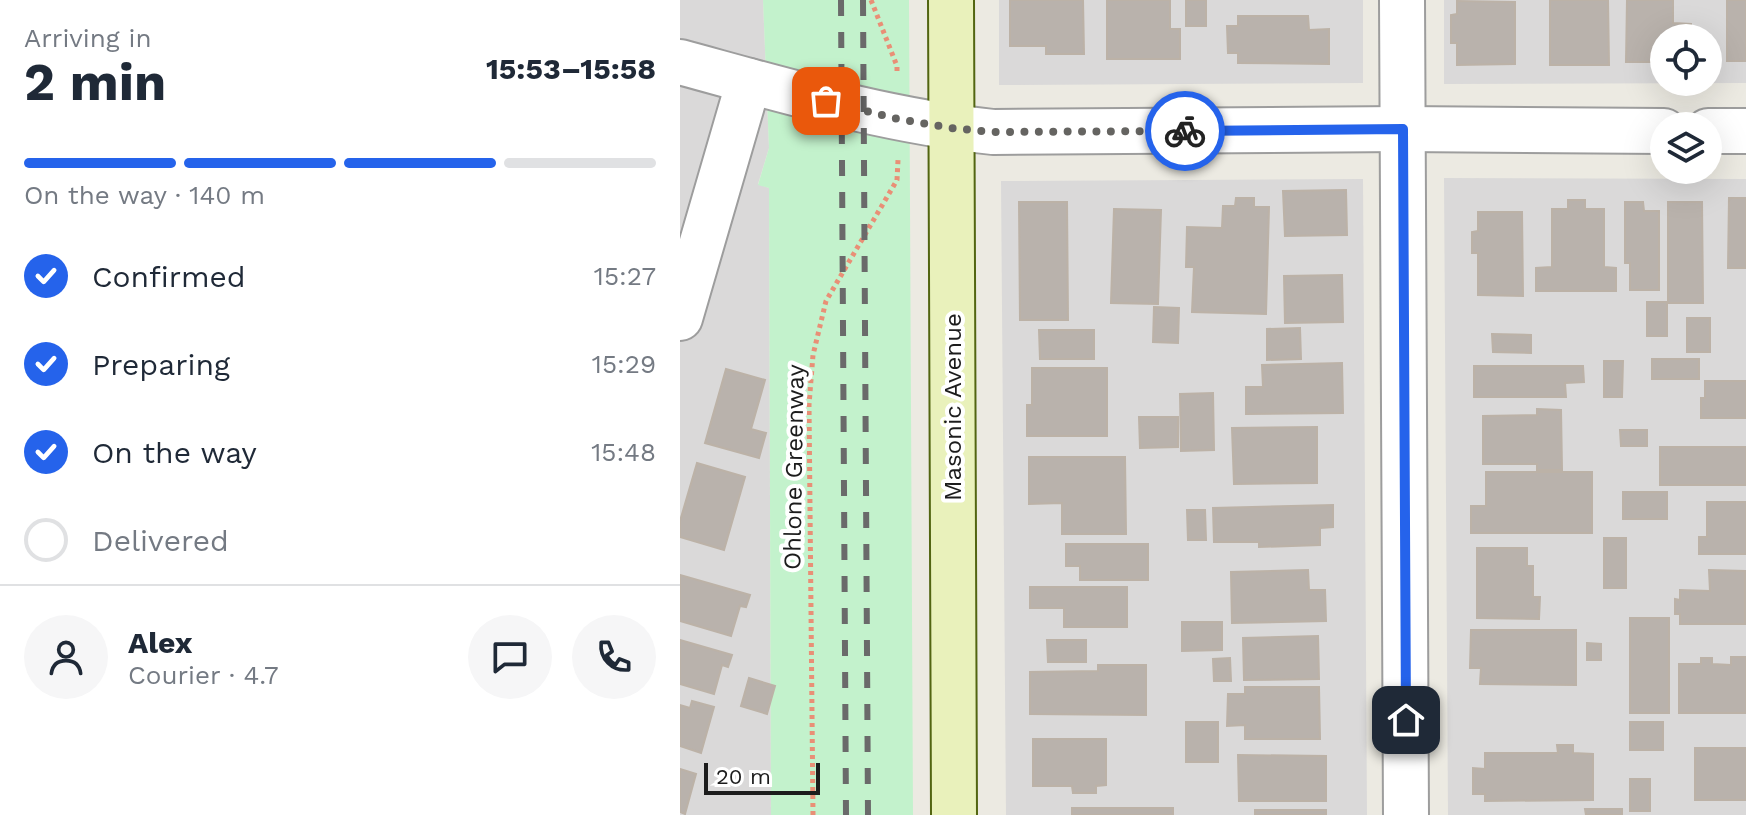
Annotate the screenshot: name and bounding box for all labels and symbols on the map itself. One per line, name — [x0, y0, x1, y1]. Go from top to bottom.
pin — [792, 67, 860, 135]
courier — [1145, 91, 1225, 171]
street label: Masonic Avenue — [939, 313, 967, 501]
street label: Ohlone Greenway — [778, 363, 810, 570]
pin — [1372, 686, 1440, 754]
scale bar — [704, 759, 820, 795]

